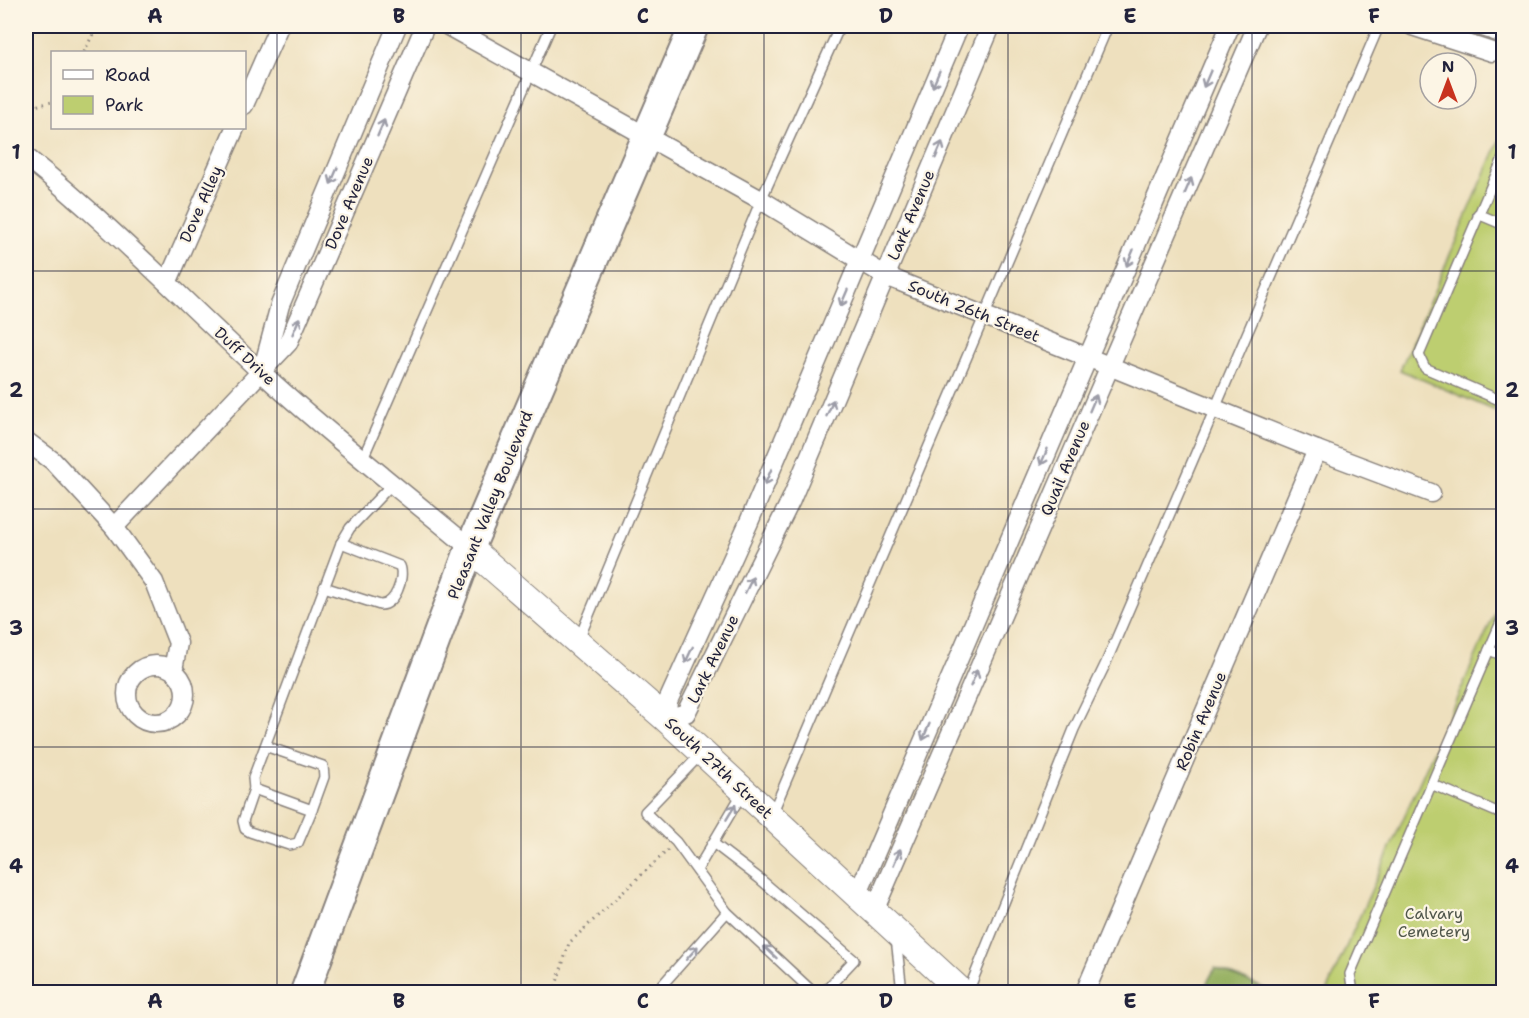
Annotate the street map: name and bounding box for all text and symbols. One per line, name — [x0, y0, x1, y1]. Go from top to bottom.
text: A — [147, 3, 163, 29]
text: B — [393, 3, 405, 29]
text: C — [637, 3, 649, 29]
text: D — [879, 3, 893, 29]
text: E — [1123, 3, 1137, 29]
text: F — [1368, 3, 1380, 29]
legend — [51, 51, 246, 129]
north arrow — [1418, 51, 1478, 111]
text: N — [1442, 56, 1454, 77]
text: Road — [105, 63, 150, 87]
one-way arrow — [930, 70, 941, 88]
one-way arrow — [1201, 70, 1212, 88]
text: Park — [105, 93, 144, 117]
one-way arrow — [376, 119, 387, 137]
text: 1 — [11, 139, 21, 165]
text: 1 — [1507, 139, 1517, 165]
one-way arrow — [933, 142, 945, 160]
street label: Dove Avenue — [320, 153, 378, 253]
street label: Dove Alley — [175, 162, 227, 246]
one-way arrow — [328, 167, 339, 185]
street label: Lark Avenue — [883, 167, 939, 263]
one-way arrow — [1182, 177, 1194, 195]
one-way arrow — [1124, 249, 1135, 267]
street label: South 26th Street — [905, 275, 1043, 347]
one-way arrow — [838, 289, 849, 307]
one-way arrow — [291, 317, 302, 336]
street label: Duff Drive — [210, 322, 280, 390]
text: 2 — [9, 377, 23, 403]
text: 2 — [1505, 377, 1519, 403]
one-way arrow — [1089, 394, 1100, 412]
one-way arrow — [825, 399, 836, 417]
street label: Pleasant Valley Boulevard — [442, 408, 538, 602]
street label: Quail Avenue — [1035, 417, 1095, 519]
one-way arrow — [1038, 447, 1050, 465]
one-way arrow — [762, 468, 773, 486]
one-way arrow — [744, 576, 755, 594]
street label: Lark Avenue — [682, 611, 744, 707]
text: 3 — [9, 615, 23, 641]
text: 3 — [1505, 615, 1519, 641]
one-way arrow — [682, 646, 694, 664]
street label: Robin Avenue — [1171, 668, 1231, 774]
one-way arrow — [969, 670, 980, 688]
street label: South 27th Street — [661, 713, 777, 823]
one-way arrow — [920, 723, 932, 741]
one-way arrow — [725, 804, 737, 821]
one-way arrow — [892, 849, 903, 867]
text: 4 — [9, 853, 23, 879]
text: 4 — [1505, 853, 1519, 879]
park label: Calvary Cemetery — [1398, 903, 1470, 942]
one-way arrow — [685, 945, 699, 960]
one-way arrow — [763, 945, 778, 960]
text: A — [147, 988, 163, 1014]
text: B — [393, 988, 405, 1014]
text: C — [637, 988, 649, 1014]
text: D — [879, 988, 893, 1014]
text: E — [1123, 988, 1137, 1014]
text: F — [1368, 988, 1380, 1014]

